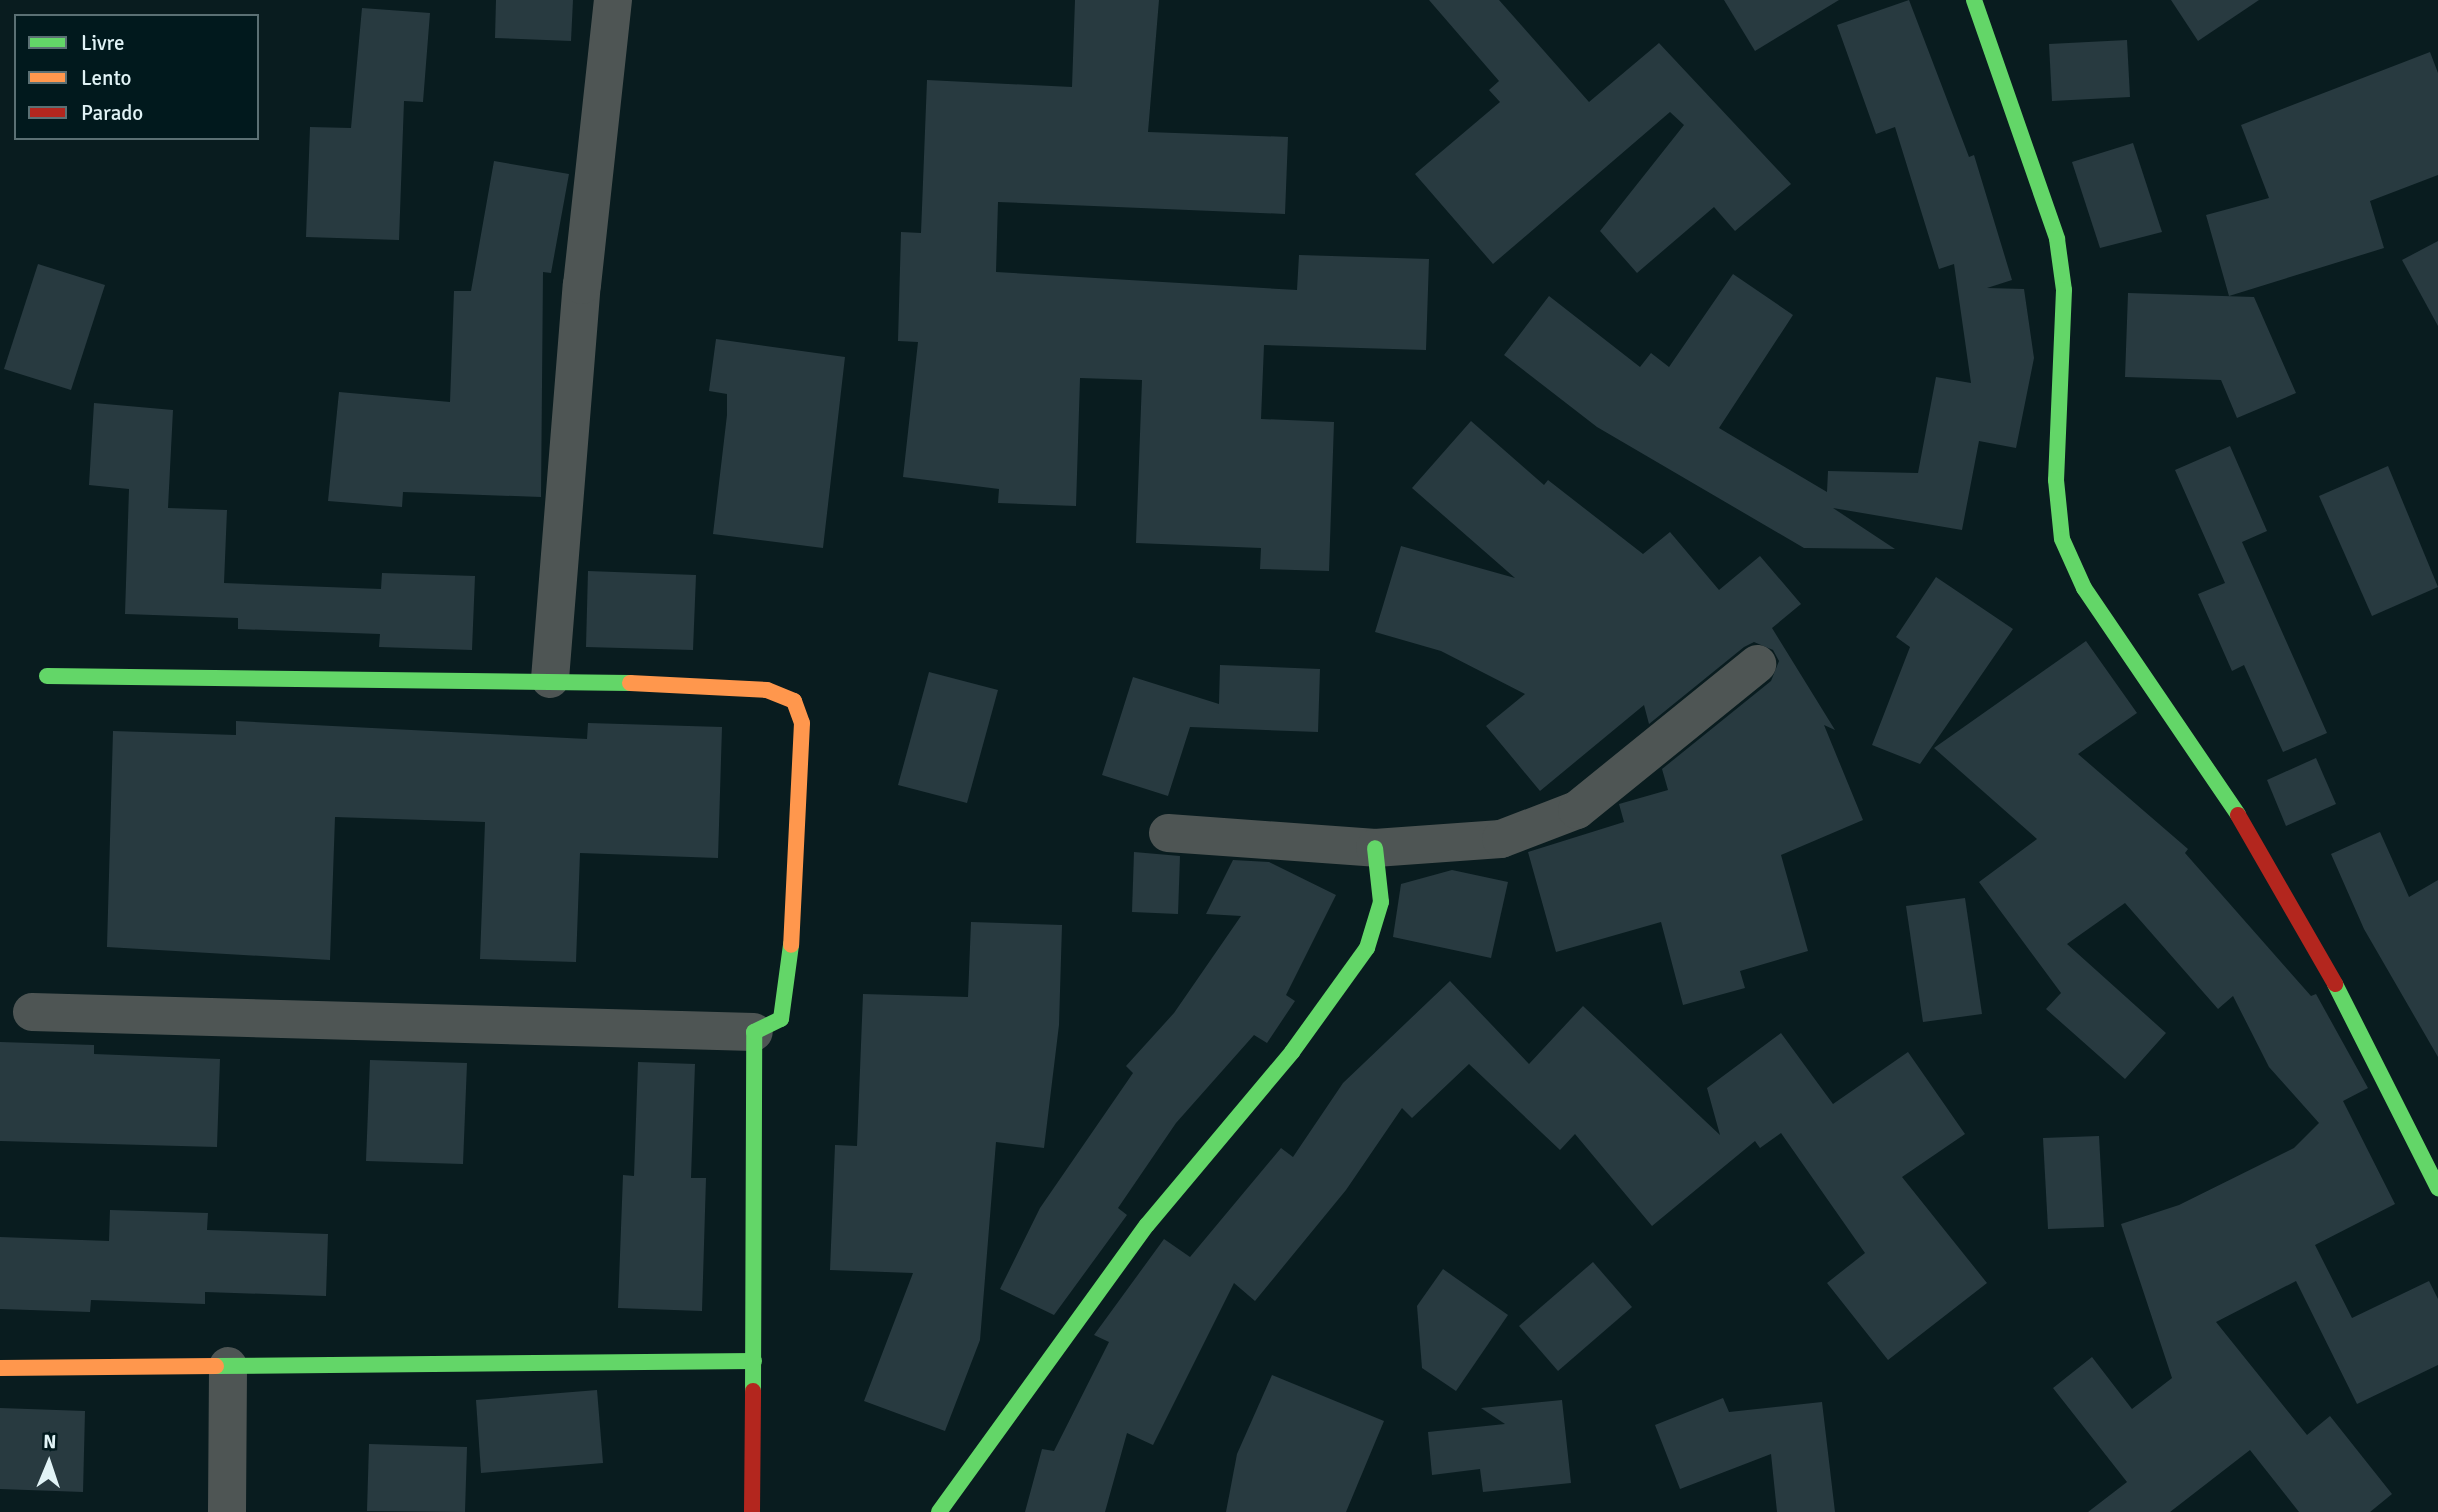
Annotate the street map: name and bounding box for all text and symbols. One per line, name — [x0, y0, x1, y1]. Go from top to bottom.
legend — [14, 14, 259, 140]
text: Livre — [81, 30, 124, 56]
text: Lento — [81, 65, 131, 91]
text: Parado — [81, 100, 143, 126]
north arrow — [14, 1428, 84, 1498]
text: N — [43, 1430, 57, 1454]

